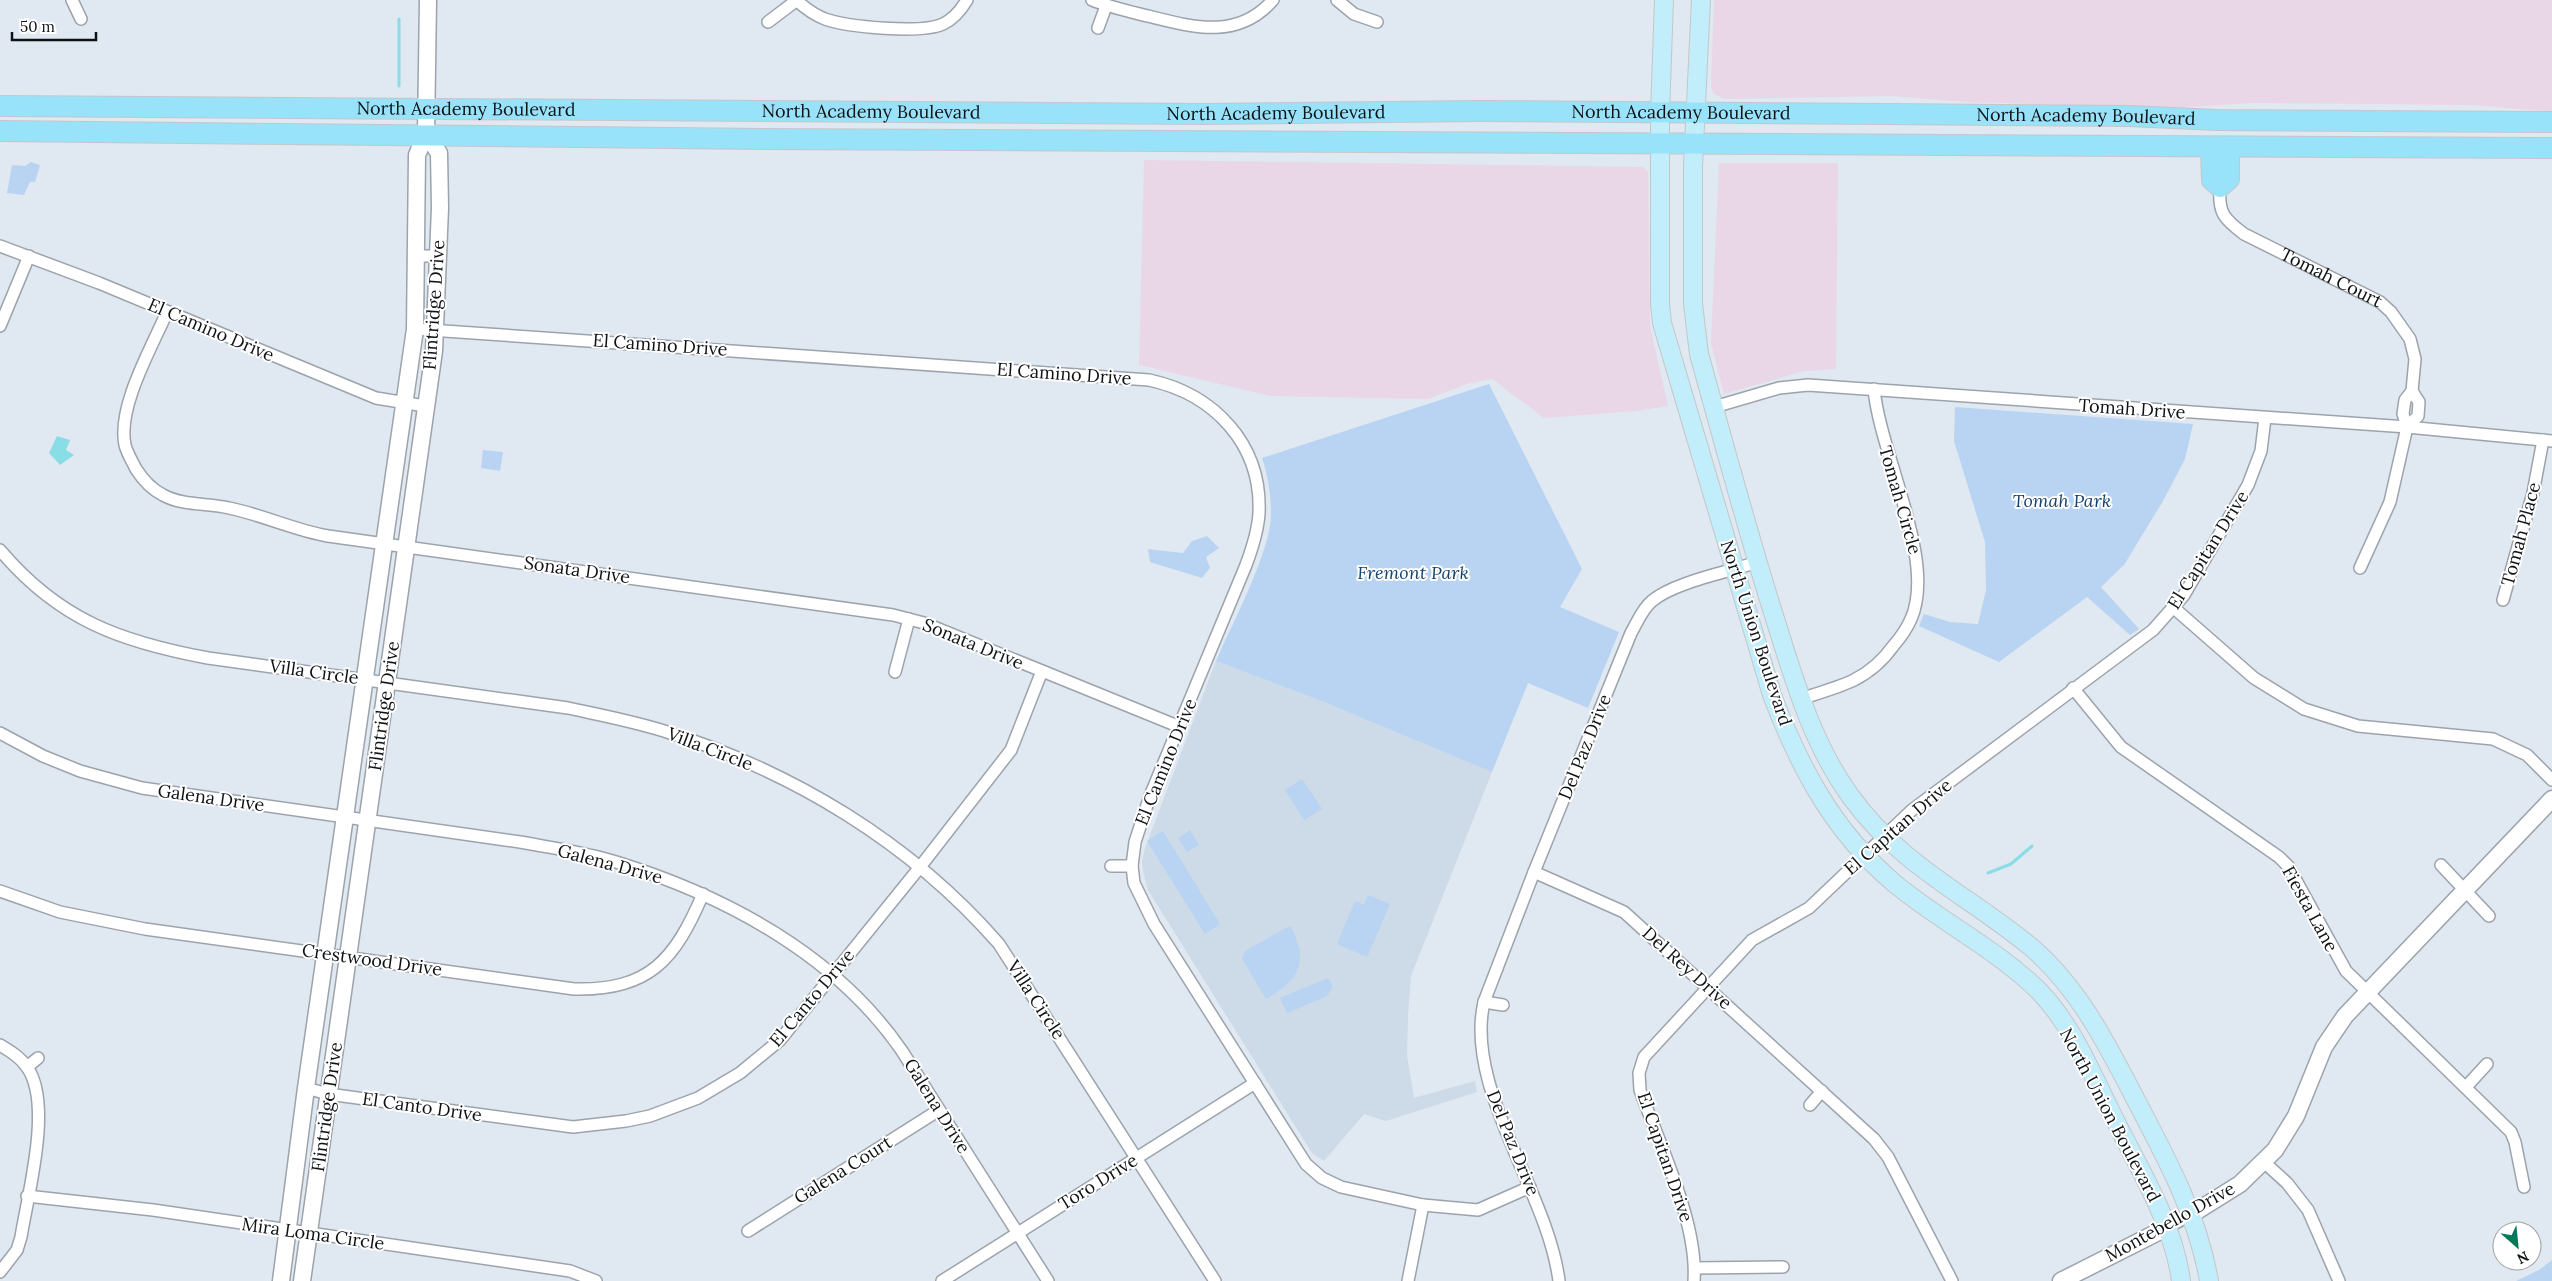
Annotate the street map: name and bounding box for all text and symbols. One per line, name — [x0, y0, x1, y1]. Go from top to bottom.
scale bar — [12, 10, 96, 42]
text: 50 m — [20, 17, 55, 36]
street label: North Academy Boulevard — [356, 96, 576, 121]
street label: North Academy Boulevard — [761, 99, 981, 124]
street label: North Academy Boulevard — [1166, 100, 1386, 125]
street label: North Academy Boulevard — [1571, 100, 1791, 124]
street label: North Academy Boulevard — [1976, 103, 2196, 130]
street label: Flintridge Drive — [417, 239, 450, 371]
street label: Tomah Court — [2277, 242, 2386, 312]
street label: El Camino Drive — [145, 293, 278, 367]
street label: El Camino Drive — [592, 328, 728, 361]
street label: El Camino Drive — [996, 357, 1132, 390]
street label: Tomah Drive — [2078, 393, 2186, 424]
street label: Tomah Circle — [1874, 443, 1927, 557]
street label: Tomah Place — [2496, 479, 2545, 588]
street label: El Capitan Drive — [2162, 486, 2253, 613]
park label: Tomah Park — [2013, 489, 2111, 512]
street label: North Union Boulevard — [1716, 537, 1797, 729]
street label: Sonata Drive — [523, 551, 632, 588]
park label: Fremont Park — [1357, 561, 1469, 584]
street label: Sonata Drive — [919, 613, 1027, 674]
street label: Flintridge Drive — [363, 639, 404, 772]
street label: Villa Circle — [267, 654, 360, 689]
street label: Del Paz Drive — [1553, 690, 1616, 803]
street label: El Camino Drive — [1130, 695, 1202, 829]
street label: Villa Circle — [663, 721, 756, 775]
street label: El Capitan Drive — [1839, 773, 1957, 880]
street label: Galena Drive — [156, 779, 266, 816]
street label: Galena Drive — [555, 838, 665, 889]
street label: Fiesta Lane — [2277, 862, 2344, 956]
street label: Del Rey Drive — [1638, 921, 1737, 1014]
street label: Crestwood Drive — [300, 938, 444, 981]
street label: El Canto Drive — [764, 944, 859, 1051]
street label: Villa Circle — [1002, 955, 1071, 1044]
street label: North Union Boulevard — [2055, 1024, 2166, 1206]
street label: Flintridge Drive — [306, 1040, 347, 1173]
street label: Galena Drive — [899, 1054, 976, 1158]
street label: El Canto Drive — [361, 1087, 484, 1126]
street label: Del Paz Drive — [1482, 1087, 1545, 1199]
street label: El Capitan Drive — [1633, 1089, 1699, 1225]
street label: Galena Court — [789, 1130, 896, 1209]
street label: Toro Drive — [1054, 1148, 1142, 1215]
street label: Montebello Drive — [2101, 1176, 2239, 1267]
street label: Mira Loma Circle — [240, 1212, 386, 1255]
north arrow — [2492, 1221, 2542, 1271]
text: N — [2514, 1247, 2532, 1268]

